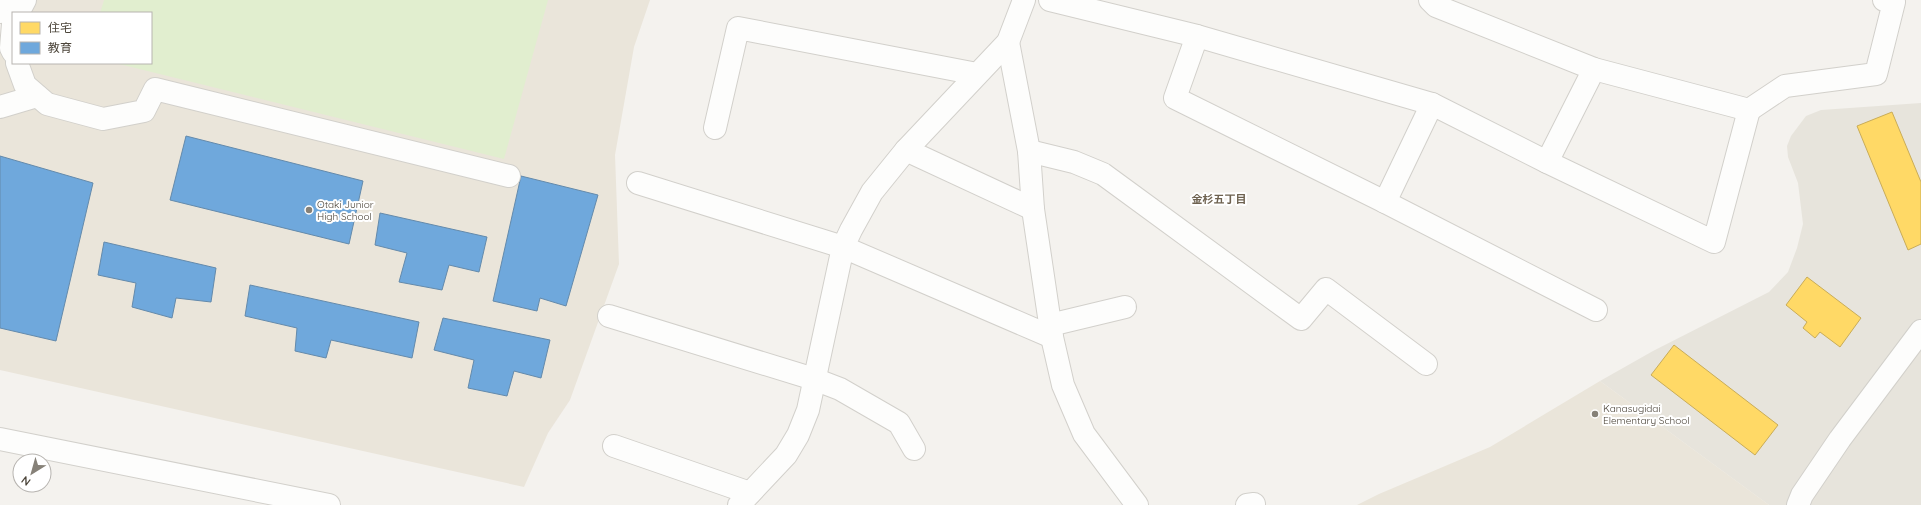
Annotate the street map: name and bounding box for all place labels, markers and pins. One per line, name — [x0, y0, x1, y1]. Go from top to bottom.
place label: Otaki Junior High School — [317, 198, 374, 223]
marker: Otaki Junior High School — [304, 205, 314, 215]
place label: Kanasugidai Elementary School — [1603, 402, 1690, 427]
marker: Kanasugidai Elementary School — [1590, 409, 1600, 419]

